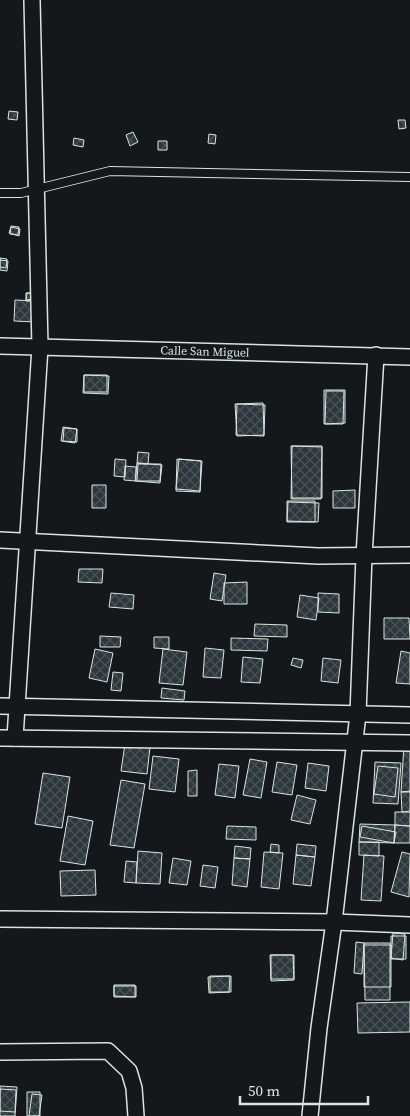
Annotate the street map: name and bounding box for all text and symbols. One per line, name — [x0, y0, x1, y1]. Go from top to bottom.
street label: Calle San Miguel — [160, 342, 250, 361]
scale bar — [240, 1074, 368, 1106]
text: 50 m — [248, 1080, 280, 1101]

